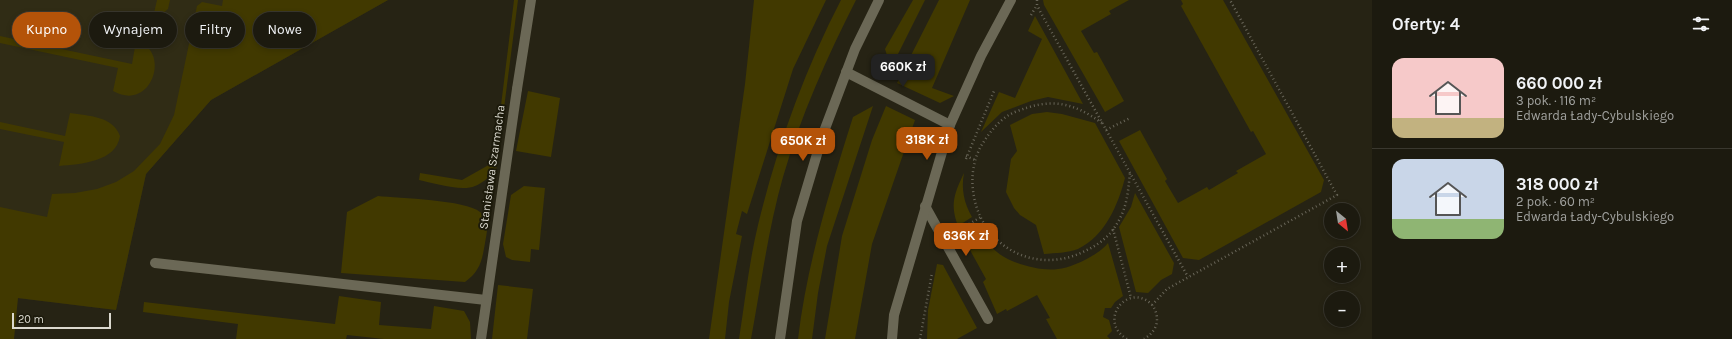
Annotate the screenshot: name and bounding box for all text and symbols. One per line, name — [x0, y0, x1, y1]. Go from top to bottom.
chip: Kupno — [12, 12, 81, 48]
chip: Wynajem — [89, 12, 177, 48]
chip: Filtry — [185, 12, 245, 48]
chip: Nowe — [253, 12, 316, 48]
icon: filters — [1690, 13, 1712, 35]
text: Oferty: 4 — [1392, 14, 1460, 34]
pin: 660K zł — [866, 54, 940, 88]
text: 660K zł — [880, 59, 926, 74]
text: 660 000 zł — [1516, 73, 1602, 93]
icon: home — [1424, 74, 1472, 122]
text: 3 pok. · 116 m² — [1516, 93, 1596, 108]
street label: Stanisława Szarmacha — [476, 104, 508, 230]
text: Edwarda Łady-Cybulskiego — [1516, 108, 1674, 123]
pin: 318K zł — [890, 127, 964, 161]
pin: 650K zł — [766, 128, 840, 162]
text: 318K zł — [905, 132, 949, 147]
text: 650K zł — [780, 133, 826, 148]
text: 318 000 zł — [1516, 174, 1598, 194]
icon: home — [1424, 175, 1472, 223]
text: 2 pok. · 60 m² — [1516, 194, 1595, 209]
north arrow — [1324, 203, 1360, 239]
map controls — [1324, 203, 1360, 327]
text: Edwarda Łady-Cybulskiego — [1516, 209, 1674, 224]
pin: 636K zł — [929, 223, 1003, 257]
text: 636K zł — [943, 228, 989, 243]
button: + — [1324, 247, 1360, 283]
button: − — [1324, 291, 1360, 327]
scale bar — [12, 311, 111, 330]
text: 20 m — [18, 313, 44, 326]

